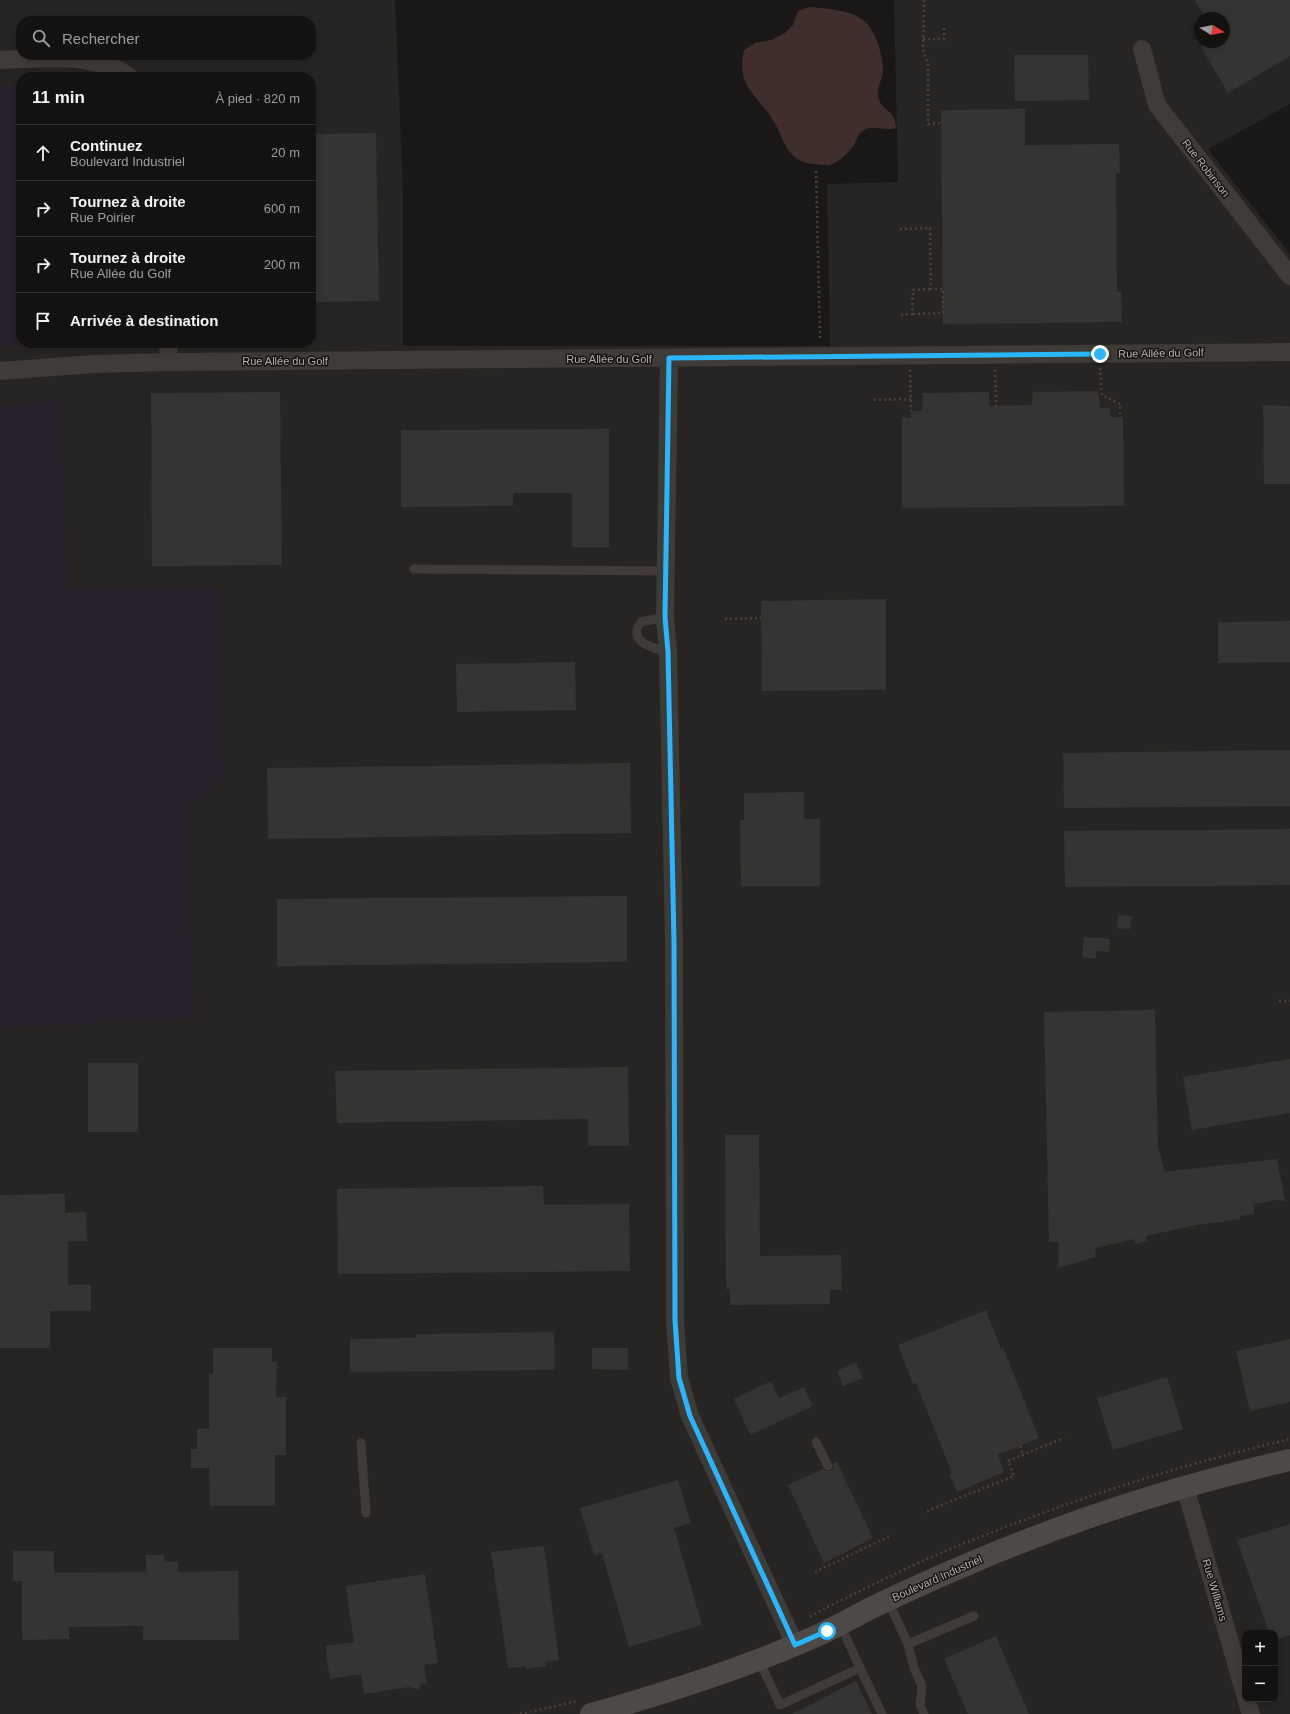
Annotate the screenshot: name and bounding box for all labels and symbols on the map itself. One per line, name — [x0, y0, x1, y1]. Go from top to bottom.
north arrow — [1194, 12, 1230, 48]
street label: Rue Robinson — [1180, 137, 1232, 199]
route end — [1091, 345, 1109, 363]
street label: Rue Allée du Golf — [1118, 346, 1205, 360]
street label: Rue Allée du Golf — [566, 353, 653, 365]
street label: Rue Allée du Golf — [242, 355, 329, 367]
street label: Boulevard Industriel — [890, 1553, 984, 1603]
street label: Rue Williams — [1200, 1557, 1230, 1623]
route start — [818, 1622, 836, 1640]

